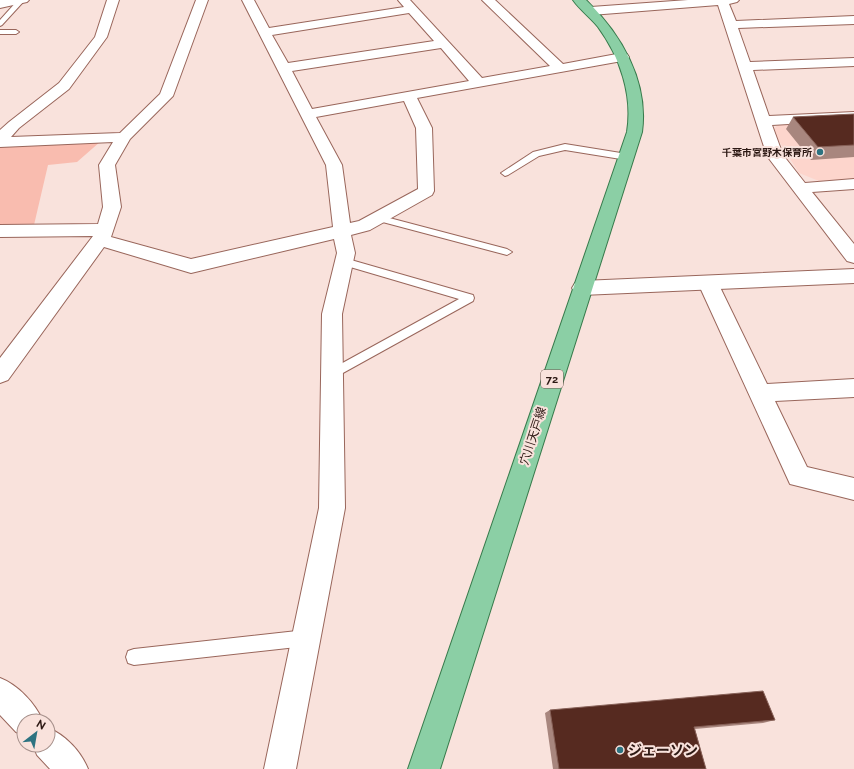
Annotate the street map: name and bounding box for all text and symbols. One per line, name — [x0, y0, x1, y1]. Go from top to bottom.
place label: 千葉市宮野木保育所 — [722, 147, 812, 158]
marker: 千葉市宮野木保育所 — [815, 147, 825, 157]
road number: 72 — [541, 370, 563, 388]
street label: 穴川天戸線 — [517, 405, 549, 467]
north arrow — [16, 713, 56, 753]
text: N — [34, 717, 48, 733]
place label: ジェーソン — [628, 742, 698, 758]
marker: ジェーソン — [615, 745, 625, 755]

